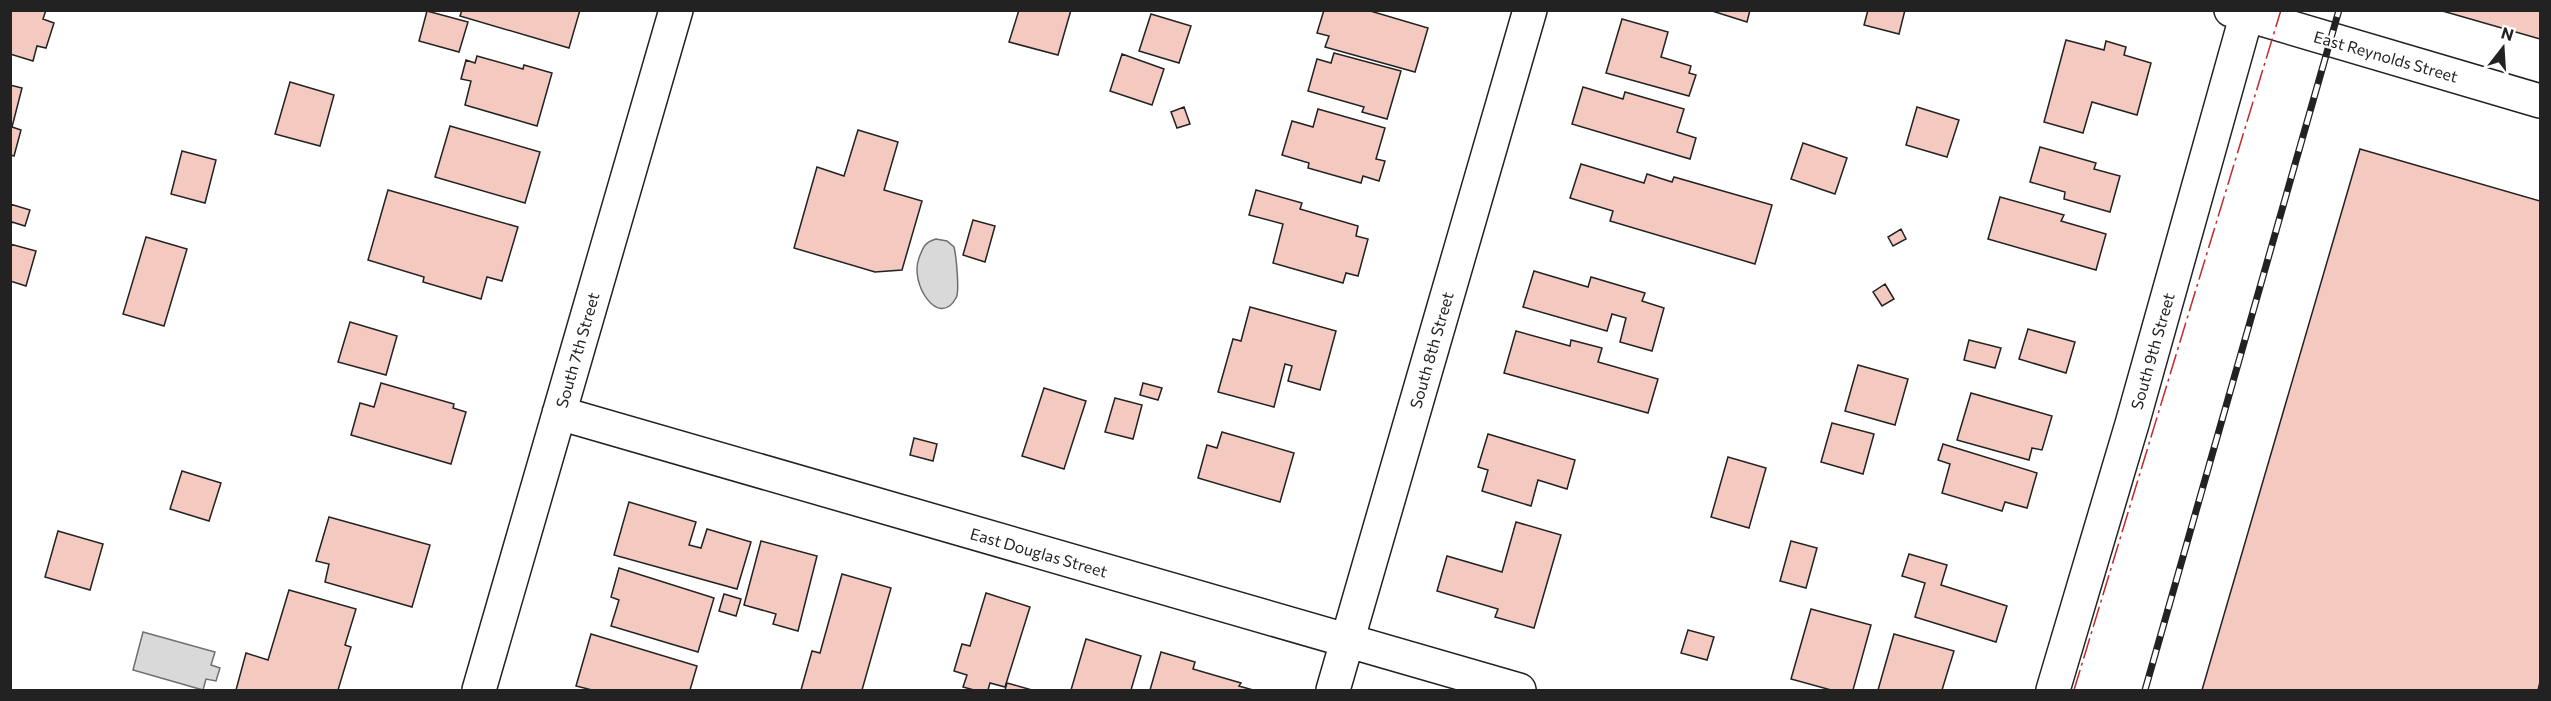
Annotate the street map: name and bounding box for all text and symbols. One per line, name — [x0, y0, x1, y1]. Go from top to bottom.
north arrow — [2473, 18, 2533, 78]
text: N — [2499, 22, 2516, 44]
street label: East Reynolds Street — [2312, 26, 2461, 86]
street label: South 8th Street — [1405, 289, 1457, 410]
street label: South 7th Street — [551, 290, 603, 410]
street label: South 9th Street — [2126, 290, 2178, 411]
street label: East Douglas Street — [968, 523, 1110, 581]

